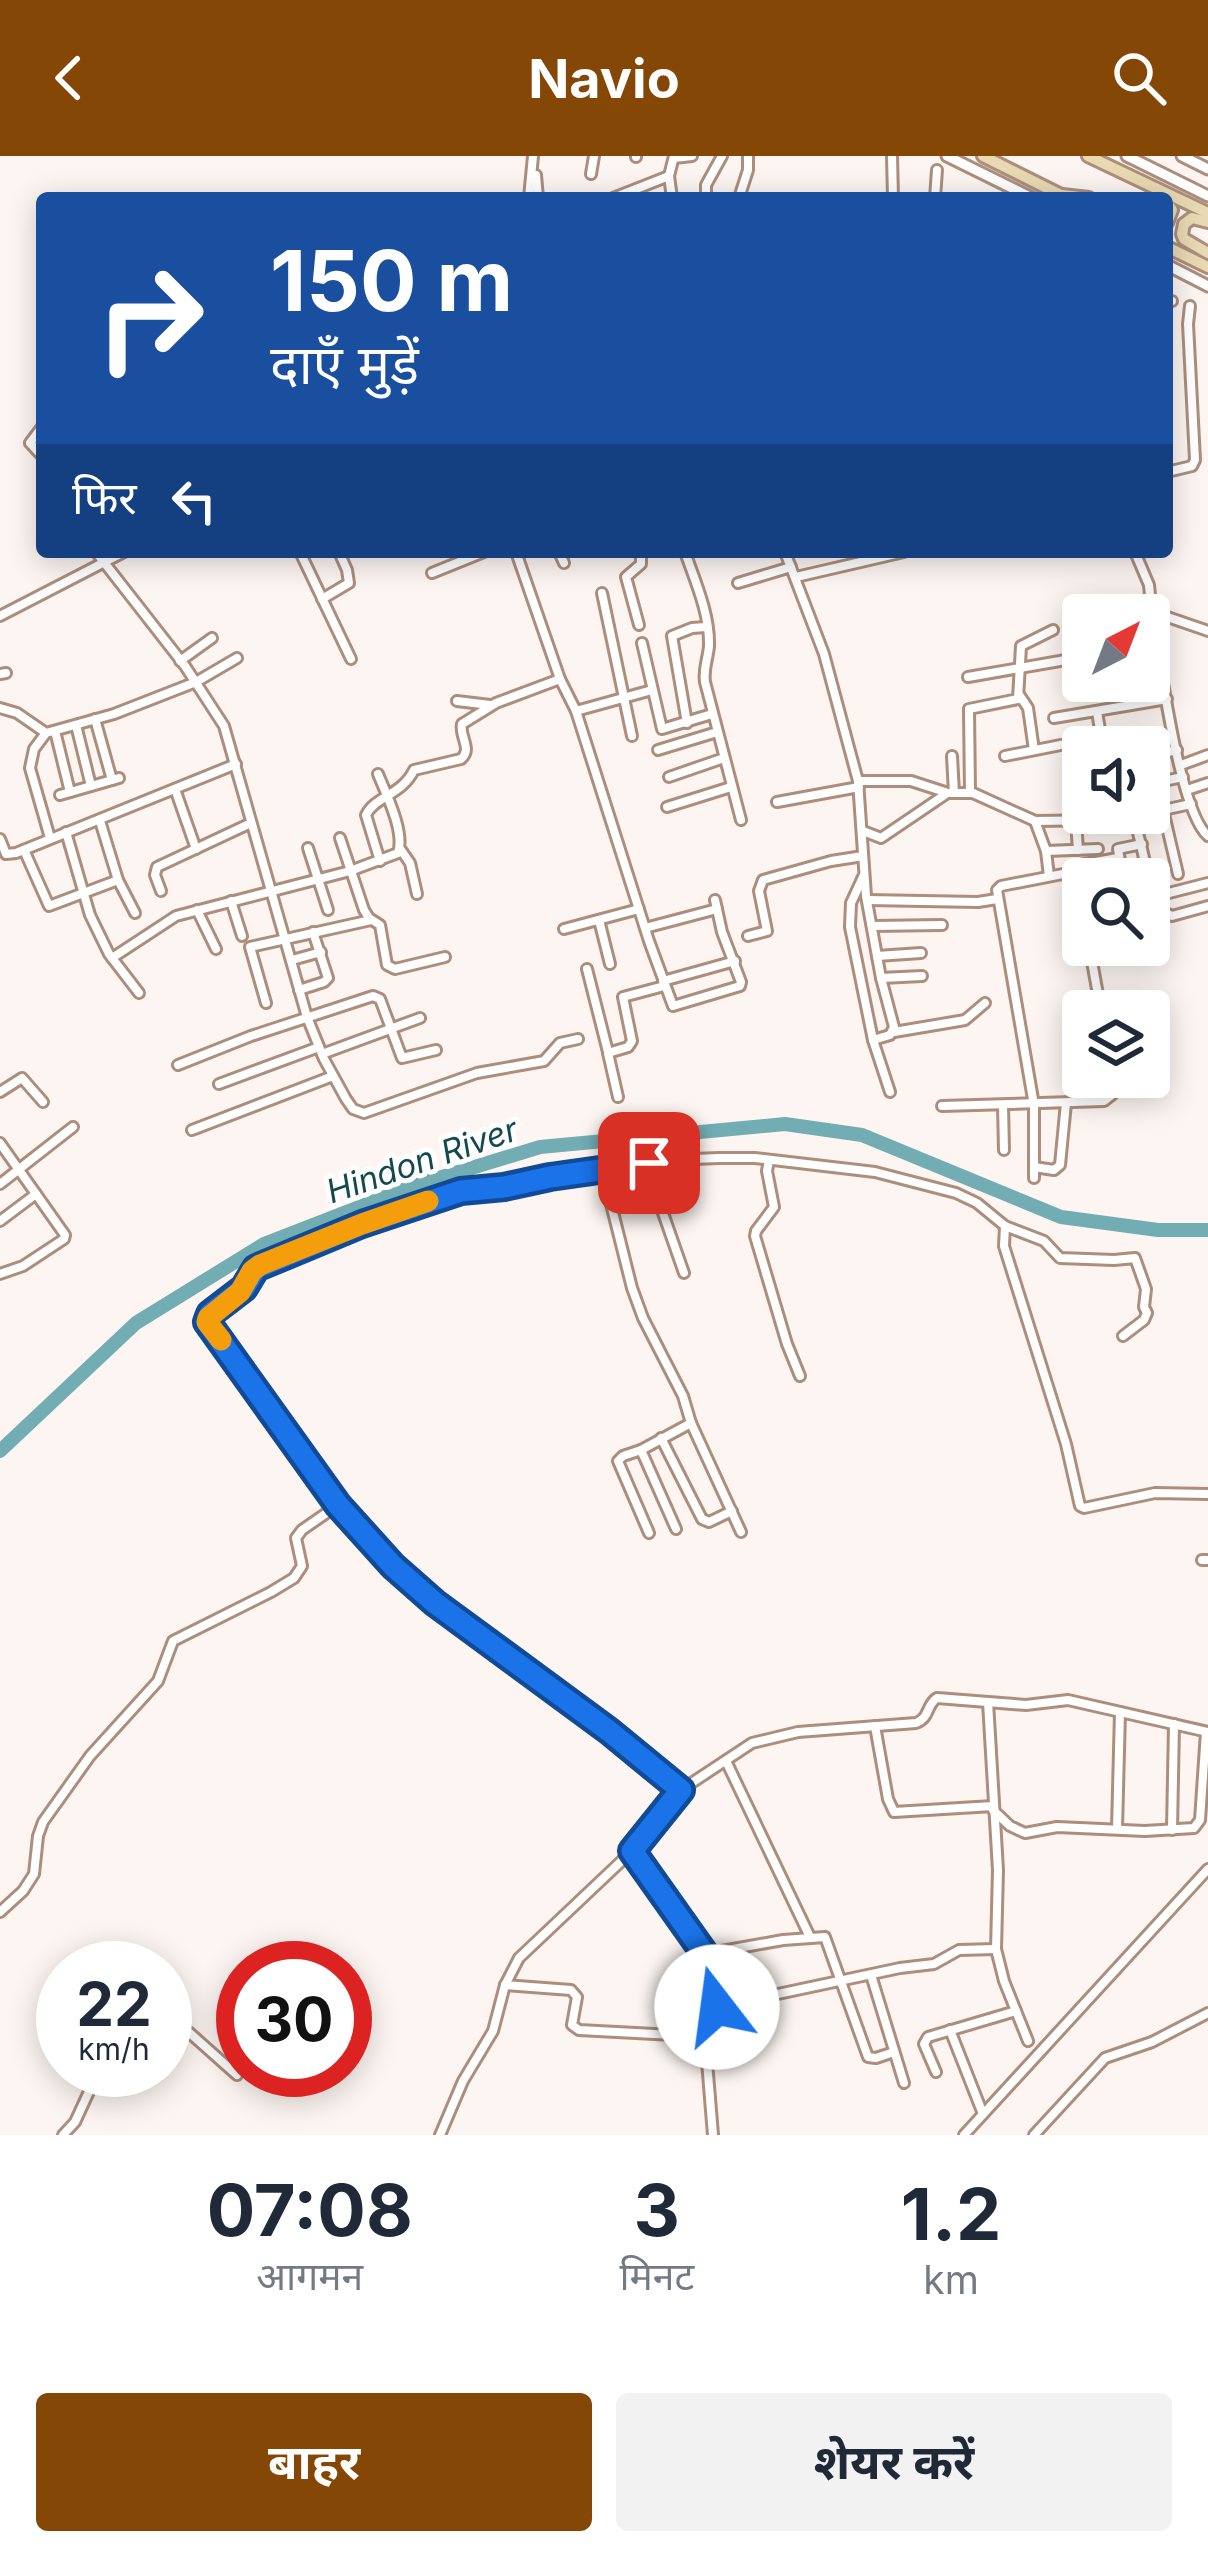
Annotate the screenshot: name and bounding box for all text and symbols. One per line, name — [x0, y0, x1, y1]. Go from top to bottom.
icon: back — [36, 45, 102, 111]
icon: search — [1106, 45, 1172, 111]
text: Navio — [528, 46, 680, 111]
text: 150 m — [270, 230, 513, 331]
icon: right — [72, 240, 228, 396]
text: दाएँ मुड़ें — [270, 332, 419, 397]
icon: left — [161, 468, 227, 534]
text: फिर — [72, 470, 137, 525]
north arrow — [1062, 594, 1170, 702]
map controls — [1062, 594, 1170, 1098]
button: sound — [1062, 726, 1170, 834]
button: search — [1062, 858, 1170, 966]
button: layers — [1062, 990, 1170, 1098]
water label: Hindon River — [321, 1108, 524, 1211]
pin — [598, 1112, 700, 1214]
icon: arrive — [616, 1130, 682, 1196]
speed limit sign: 30 — [216, 1941, 372, 2097]
position arrow — [654, 1944, 780, 2070]
text: 22 — [76, 1968, 152, 2040]
text: km/h — [78, 2031, 150, 2067]
text: 07:08 — [207, 2166, 413, 2253]
text: 3 — [634, 2166, 680, 2253]
text: 1.2 — [901, 2170, 1001, 2257]
text: आगमन — [256, 2252, 363, 2299]
text: मिनट — [619, 2252, 694, 2299]
text: km — [923, 2256, 979, 2303]
button: बाहर — [36, 2393, 592, 2531]
button: शेयर करें — [616, 2393, 1172, 2531]

